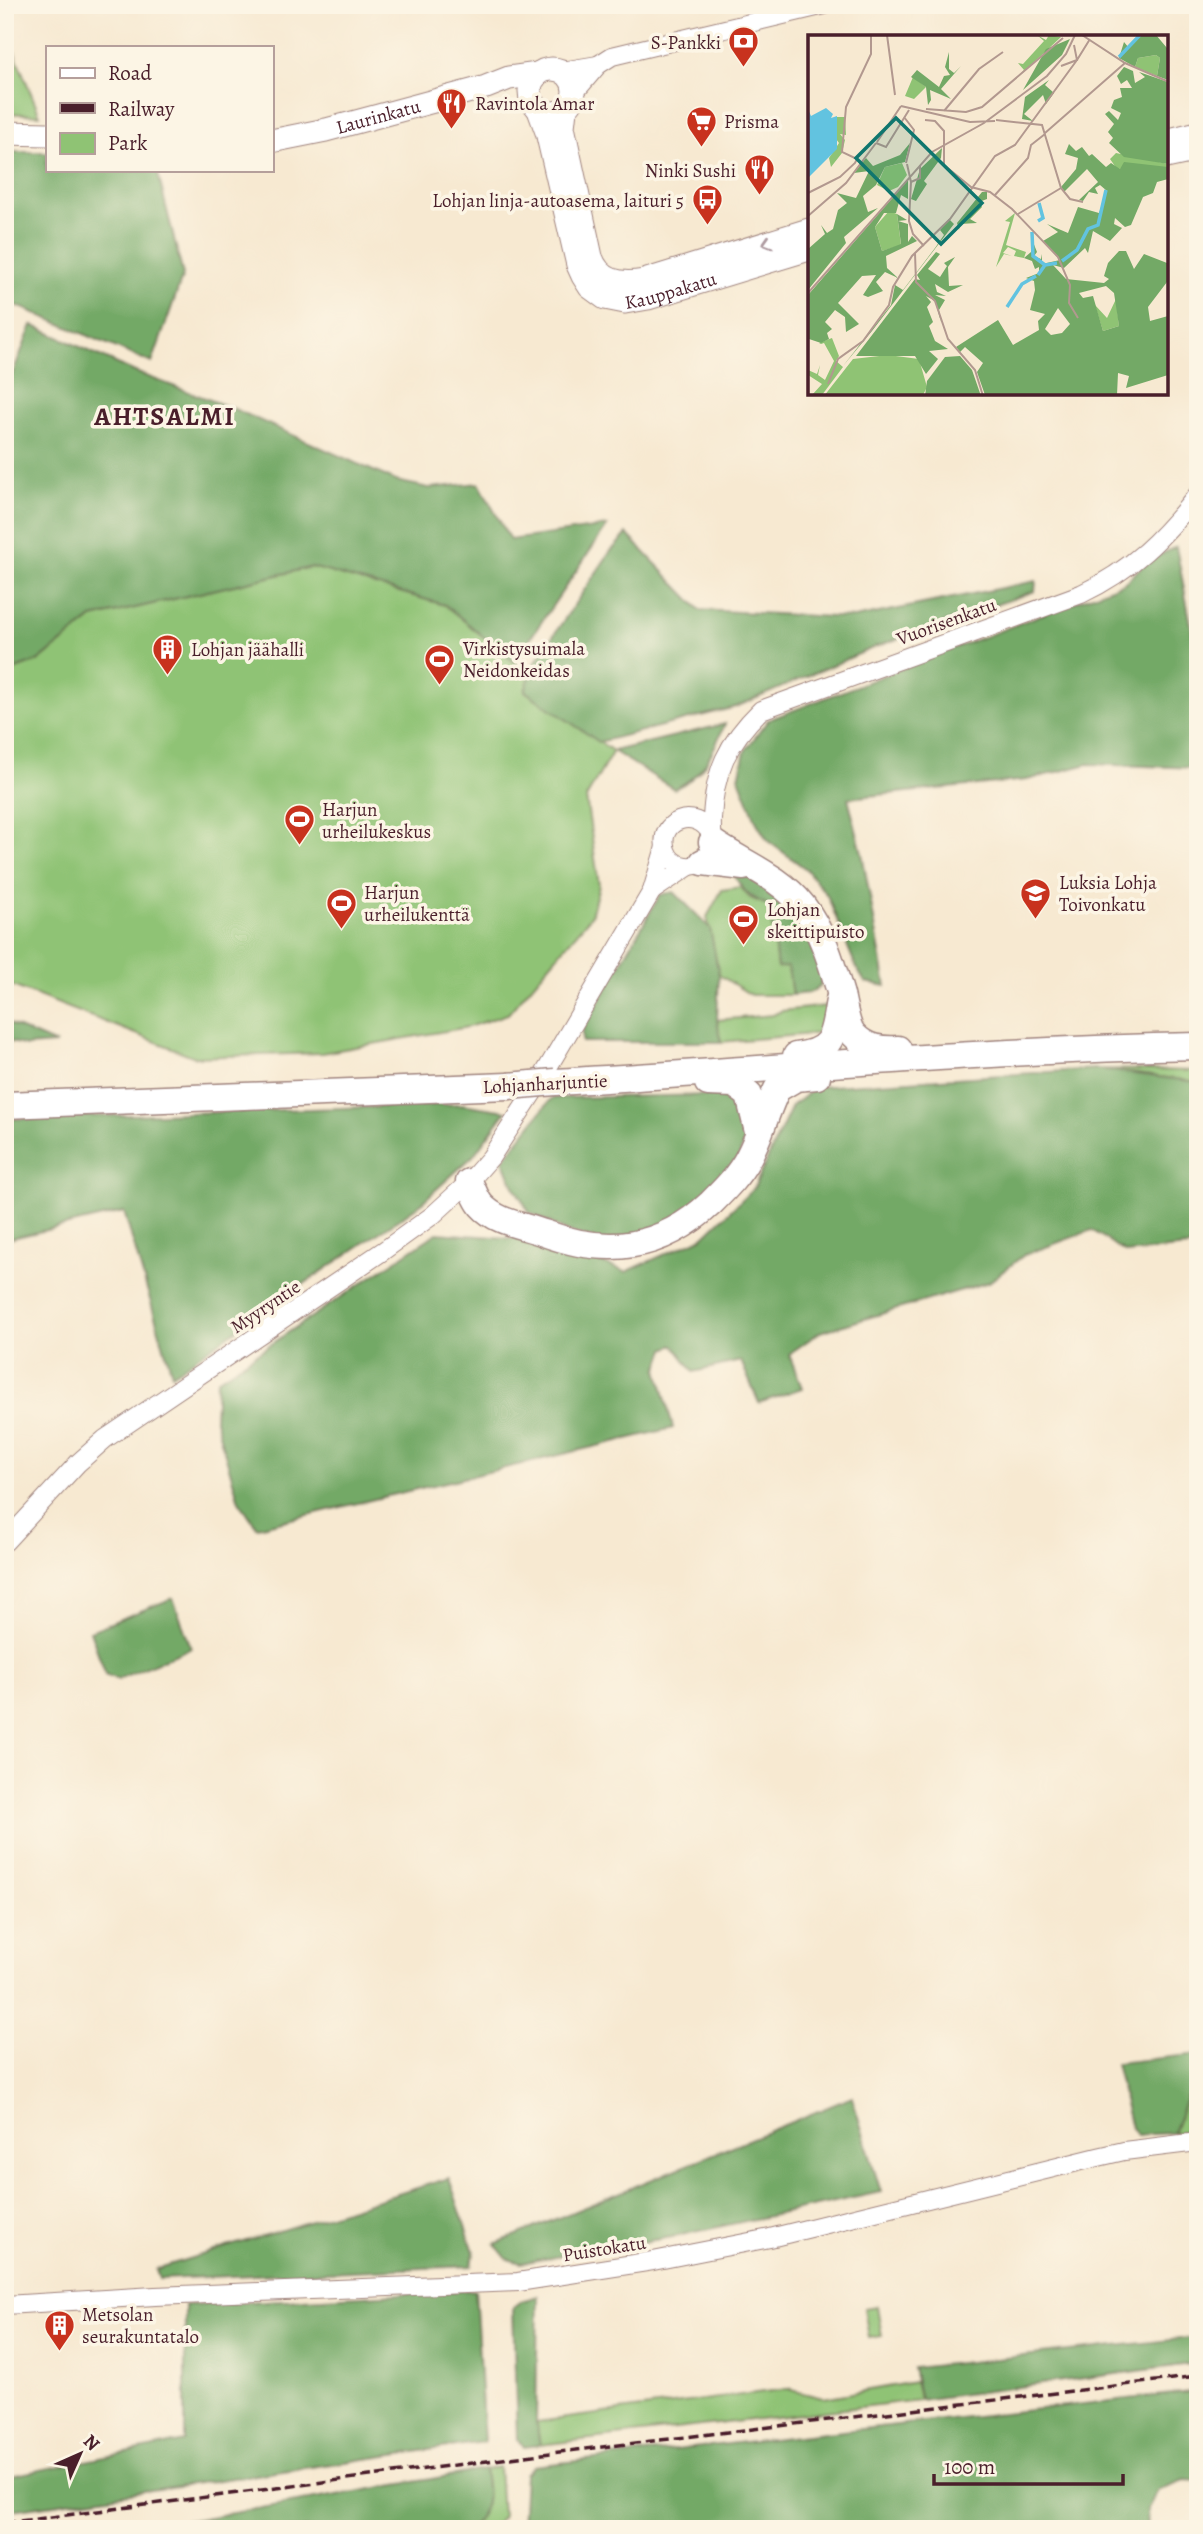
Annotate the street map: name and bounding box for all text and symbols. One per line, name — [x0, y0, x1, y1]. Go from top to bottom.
bank icon: S-Pankki — [727, 25, 761, 69]
place label: S-Pankki — [651, 30, 721, 56]
inset map — [808, 35, 1168, 396]
legend — [46, 46, 273, 172]
text: Road — [108, 59, 152, 87]
restaurant icon: Ravintola Amar — [435, 86, 469, 130]
place label: Ravintola Amar — [475, 91, 595, 117]
street label: Laurinkatu — [333, 93, 424, 141]
text: Railway — [108, 95, 175, 123]
supermarket icon: Prisma — [684, 104, 718, 148]
place label: Prisma — [724, 109, 779, 135]
text: Park — [108, 129, 148, 157]
restaurant icon: Ninki Sushi — [742, 153, 776, 197]
place label: Ninki Sushi — [645, 158, 736, 184]
bus stop icon: Lohjan linja-autoasema, laituri 5 — [690, 183, 724, 227]
place label: Lohjan linja-autoasema, laituri 5 — [432, 188, 684, 214]
one-way arrow — [761, 235, 773, 250]
street label: Kauppakatu — [623, 266, 720, 316]
district label: AHTSALMI — [93, 399, 236, 434]
street label: Vuorisenkatu — [892, 592, 1000, 652]
building icon: Lohjan jäähalli — [151, 632, 185, 676]
place label: Virkistysuimala Neidonkeidas — [462, 636, 585, 684]
place label: Lohjan jäähalli — [191, 637, 304, 663]
sports icon: Virkistysuimala Neidonkeidas — [423, 642, 457, 686]
place label: Harjun urheilukeskus — [322, 797, 431, 845]
sports icon: Harjun urheilukeskus — [282, 803, 316, 847]
place label: Luksia Lohja Toivonkatu — [1059, 870, 1157, 918]
school or university icon: Luksia Lohja Toivonkatu — [1019, 876, 1053, 920]
place label: Harjun urheilukenttä — [364, 880, 470, 928]
sports icon: Harjun urheilukenttä — [324, 886, 358, 930]
place label: Lohjan skeittipuisto — [767, 897, 865, 945]
sports icon: Lohjan skeittipuisto — [727, 903, 761, 947]
street label: Lohjanharjuntie — [482, 1068, 608, 1100]
street label: Myyryntie — [225, 1274, 306, 1340]
street label: Puistokatu — [561, 2229, 648, 2268]
place label: Metsolan seurakuntatalo — [82, 2302, 199, 2350]
building icon: Metsolan seurakuntatalo — [42, 2308, 76, 2352]
north arrow — [46, 2418, 116, 2488]
text: N — [77, 2429, 106, 2457]
scale bar — [934, 2443, 1122, 2487]
text: 100 m — [944, 2453, 995, 2481]

